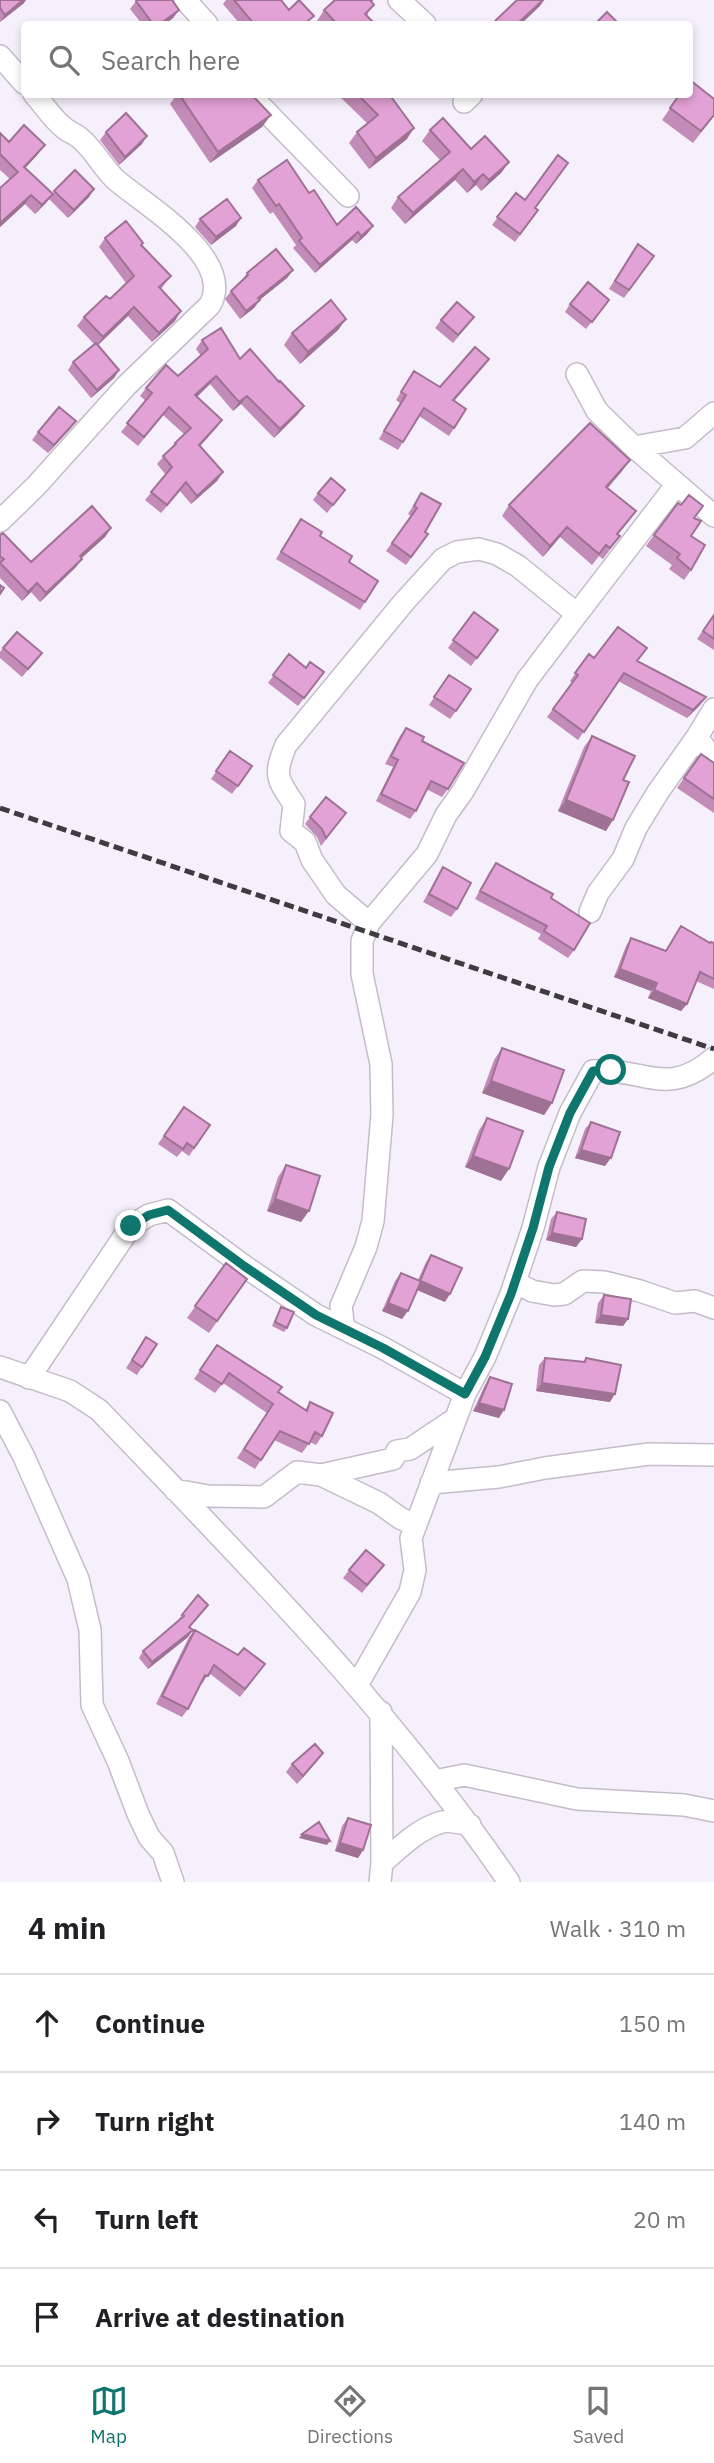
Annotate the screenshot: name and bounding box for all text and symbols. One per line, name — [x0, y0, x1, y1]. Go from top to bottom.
search box — [21, 21, 693, 98]
icon: search — [45, 41, 83, 79]
text: Search here — [101, 43, 240, 77]
route start — [595, 1054, 626, 1085]
route end — [115, 1210, 146, 1241]
text: 4 min — [28, 1908, 106, 1947]
text: Walk · 310 m — [550, 1913, 686, 1943]
icon: ahead — [28, 2004, 66, 2042]
text: Continue — [95, 2006, 205, 2040]
text: 150 m — [619, 2008, 686, 2038]
icon: right — [28, 2102, 66, 2140]
text: Turn right — [95, 2104, 214, 2138]
text: 140 m — [619, 2106, 686, 2136]
icon: left — [28, 2200, 66, 2238]
text: Turn left — [95, 2202, 198, 2236]
text: 20 m — [633, 2204, 686, 2234]
icon: arrive — [28, 2298, 66, 2336]
text: Arrive at destination — [95, 2300, 345, 2334]
tab: Map — [90, 2382, 128, 2448]
tab: Directions — [307, 2382, 393, 2448]
tab: Saved — [573, 2382, 624, 2448]

